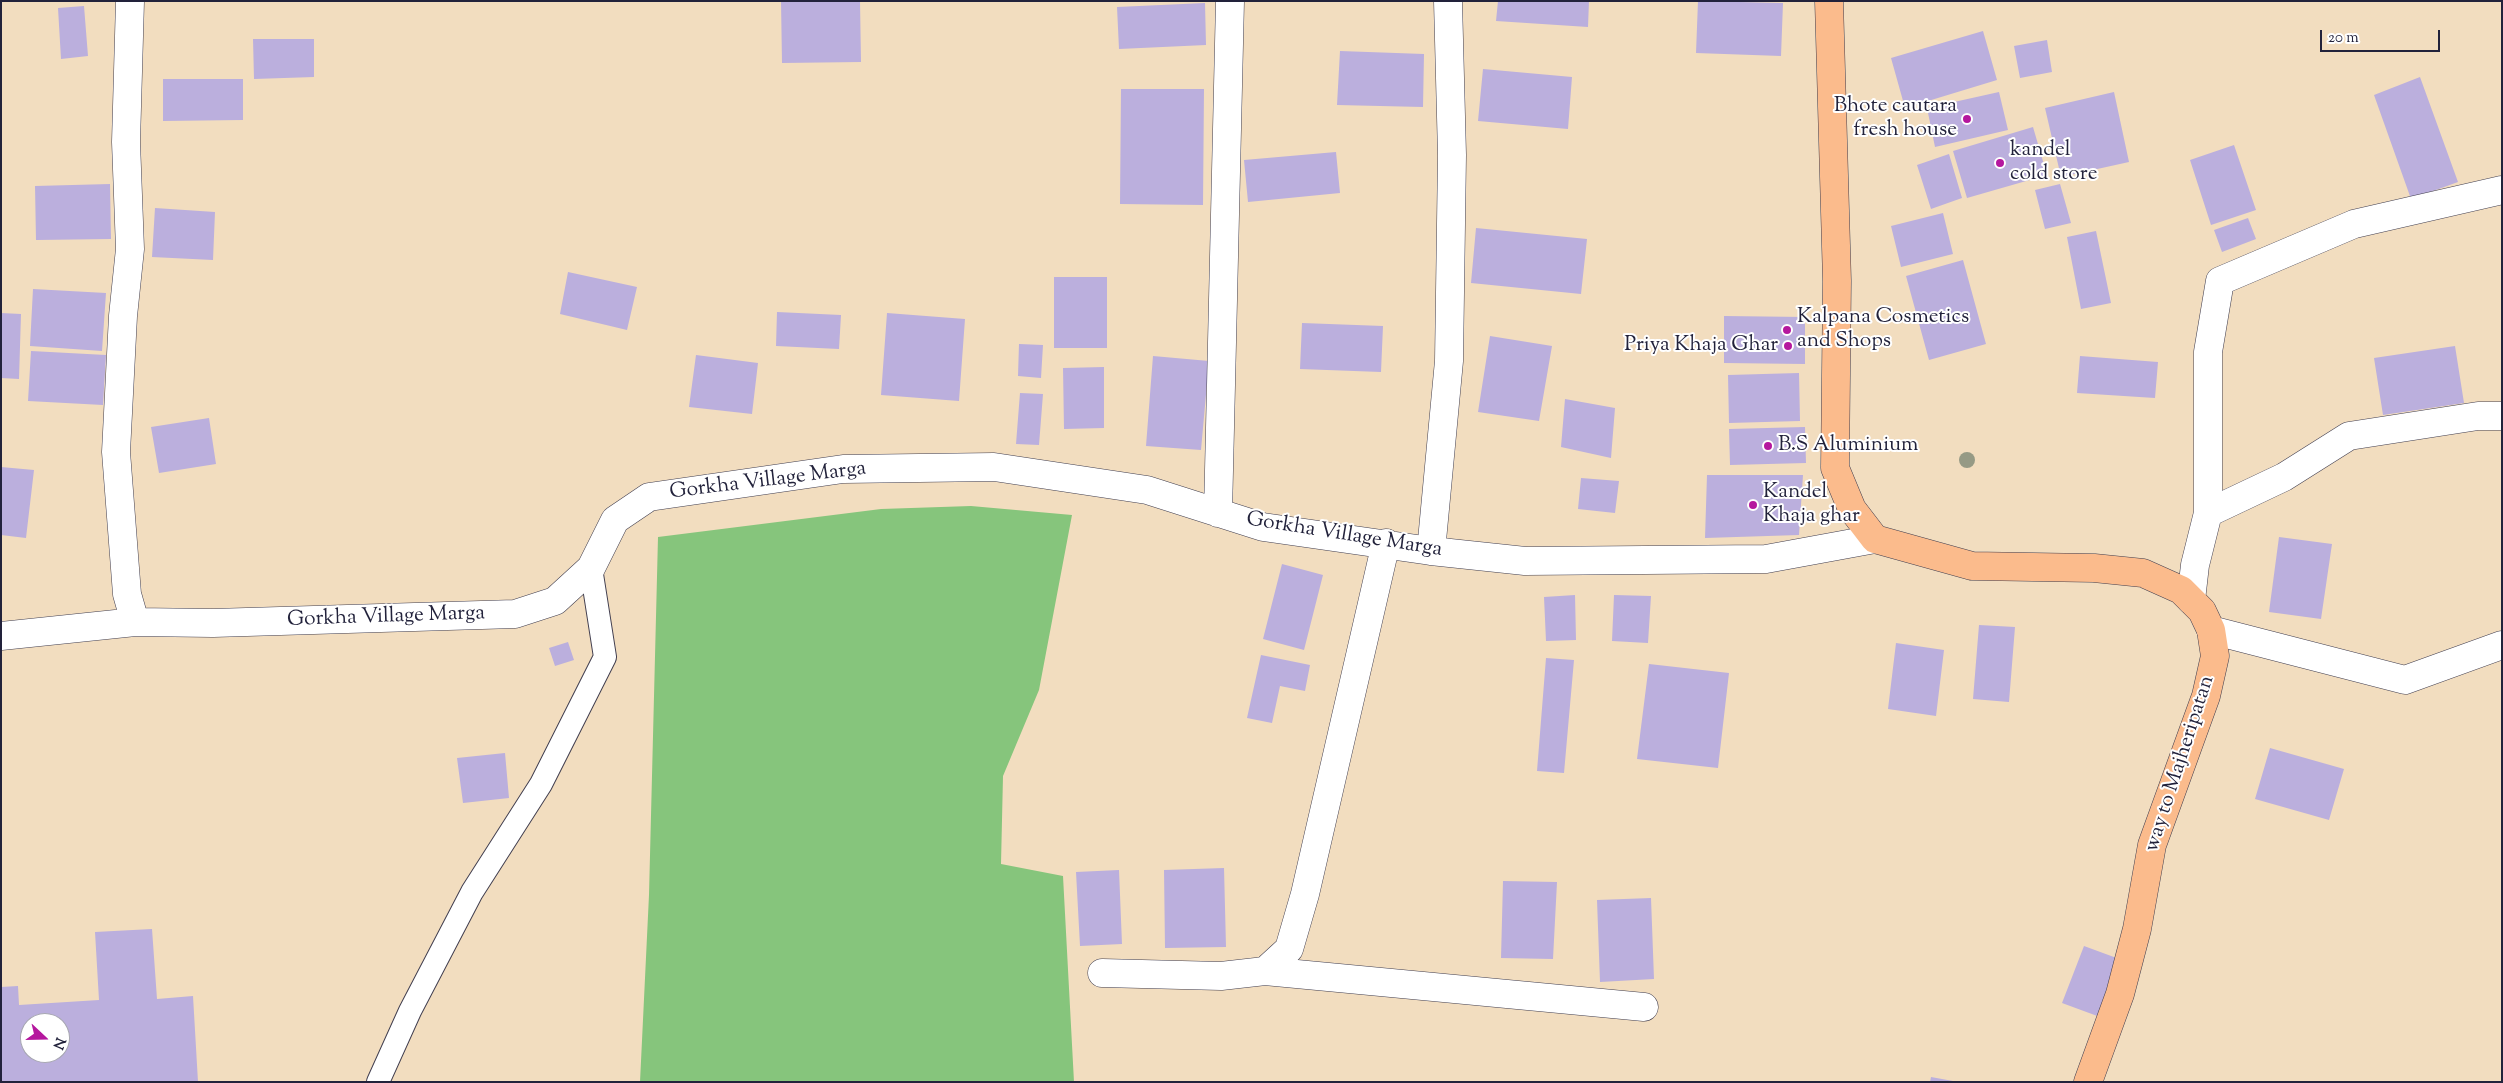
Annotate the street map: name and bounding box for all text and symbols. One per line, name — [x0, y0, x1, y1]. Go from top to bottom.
scale bar — [2323, 20, 2443, 52]
text: 20 m — [2328, 28, 2359, 49]
place label: Bhote cautara fresh house — [1834, 94, 1957, 144]
marker: Bhote cautara fresh house — [1961, 113, 1973, 125]
place label: kandel cold store — [2010, 138, 2097, 188]
marker: kandel cold store — [1994, 157, 2006, 169]
place label: Kalpana Cosmetics and Shops — [1797, 305, 1969, 355]
marker: Kalpana Cosmetics and Shops — [1781, 324, 1793, 336]
place label: Priya Khaja Ghar — [1624, 333, 1778, 359]
marker: Priya Khaja Ghar — [1782, 340, 1794, 352]
place label: B.S Aluminium — [1778, 433, 1918, 459]
marker: B.S Aluminium — [1762, 440, 1774, 452]
street label: Gorkha Village Marga — [668, 457, 868, 507]
place label: Kandel Khaja ghar — [1763, 480, 1860, 530]
marker: Kandel Khaja ghar — [1747, 499, 1759, 511]
street label: Gorkha Village Marga — [1244, 508, 1444, 564]
street label: Gorkha Village Marga — [287, 602, 485, 634]
street label: way to Majheripatan — [2141, 673, 2221, 855]
north arrow — [20, 1013, 70, 1063]
text: N — [47, 1034, 69, 1052]

